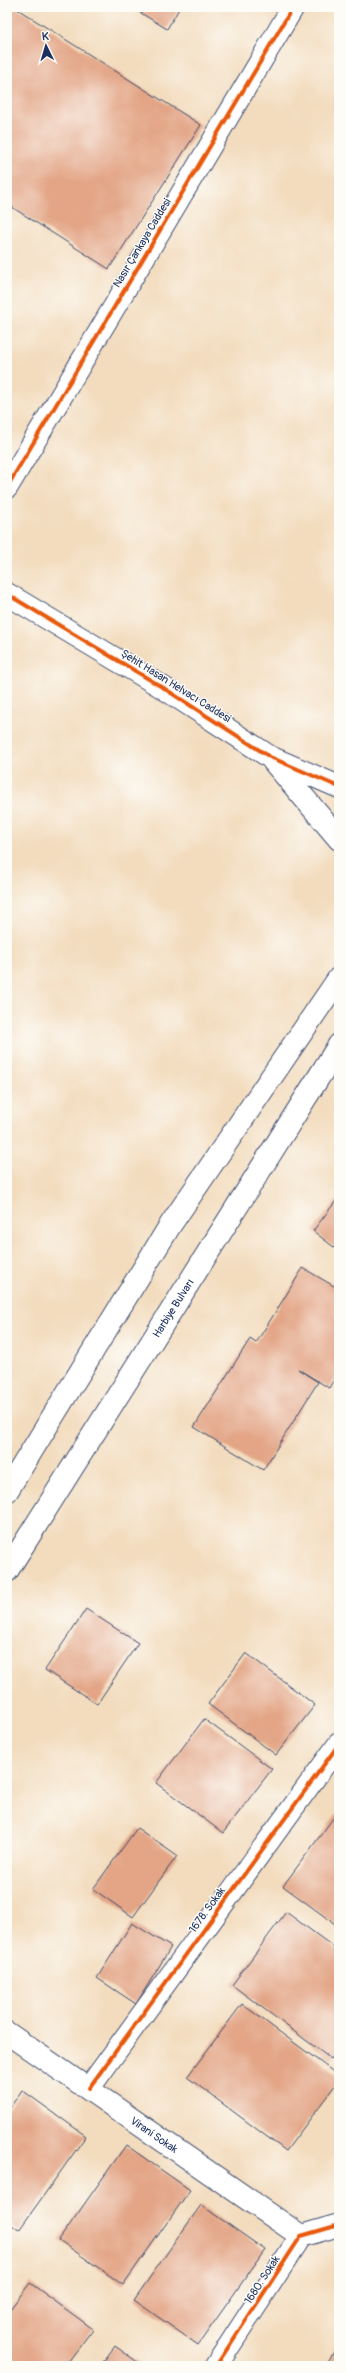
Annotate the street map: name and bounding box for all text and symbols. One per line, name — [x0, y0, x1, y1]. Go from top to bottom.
north arrow — [26, 26, 66, 66]
text: K — [41, 30, 49, 43]
street label: Nasır Çankaya Caddesi — [110, 196, 174, 290]
street label: Şehit Hasan Helvacı Caddesi — [119, 647, 233, 725]
street label: Harbiye Bulvarı — [150, 1276, 196, 1340]
street label: 1678. Sokak — [186, 1884, 228, 1935]
street label: Virani Sokak — [128, 2114, 181, 2156]
street label: 1680. Sokak — [242, 2253, 283, 2307]

